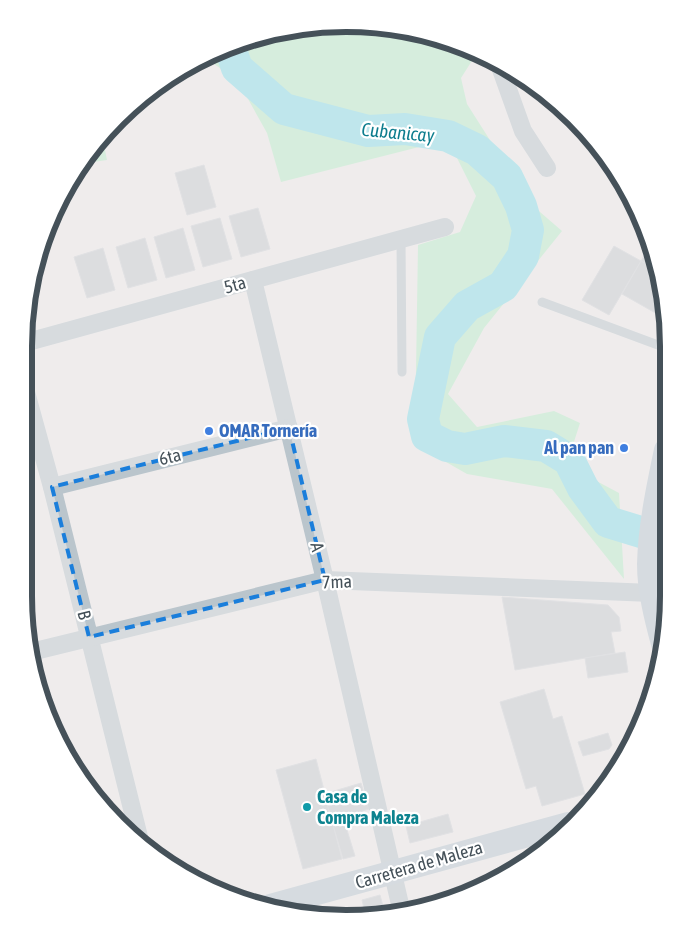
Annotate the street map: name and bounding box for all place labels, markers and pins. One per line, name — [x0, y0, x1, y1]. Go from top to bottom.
place label: OMAR Tornería — [219, 420, 317, 441]
marker: OMAR Tornería — [203, 425, 215, 437]
place label: Al pan pan — [543, 437, 614, 458]
marker: Al pan pan — [618, 442, 630, 454]
place label: Casa de Compra Maleza — [317, 786, 419, 828]
marker: Casa de Compra Maleza — [301, 801, 313, 813]

